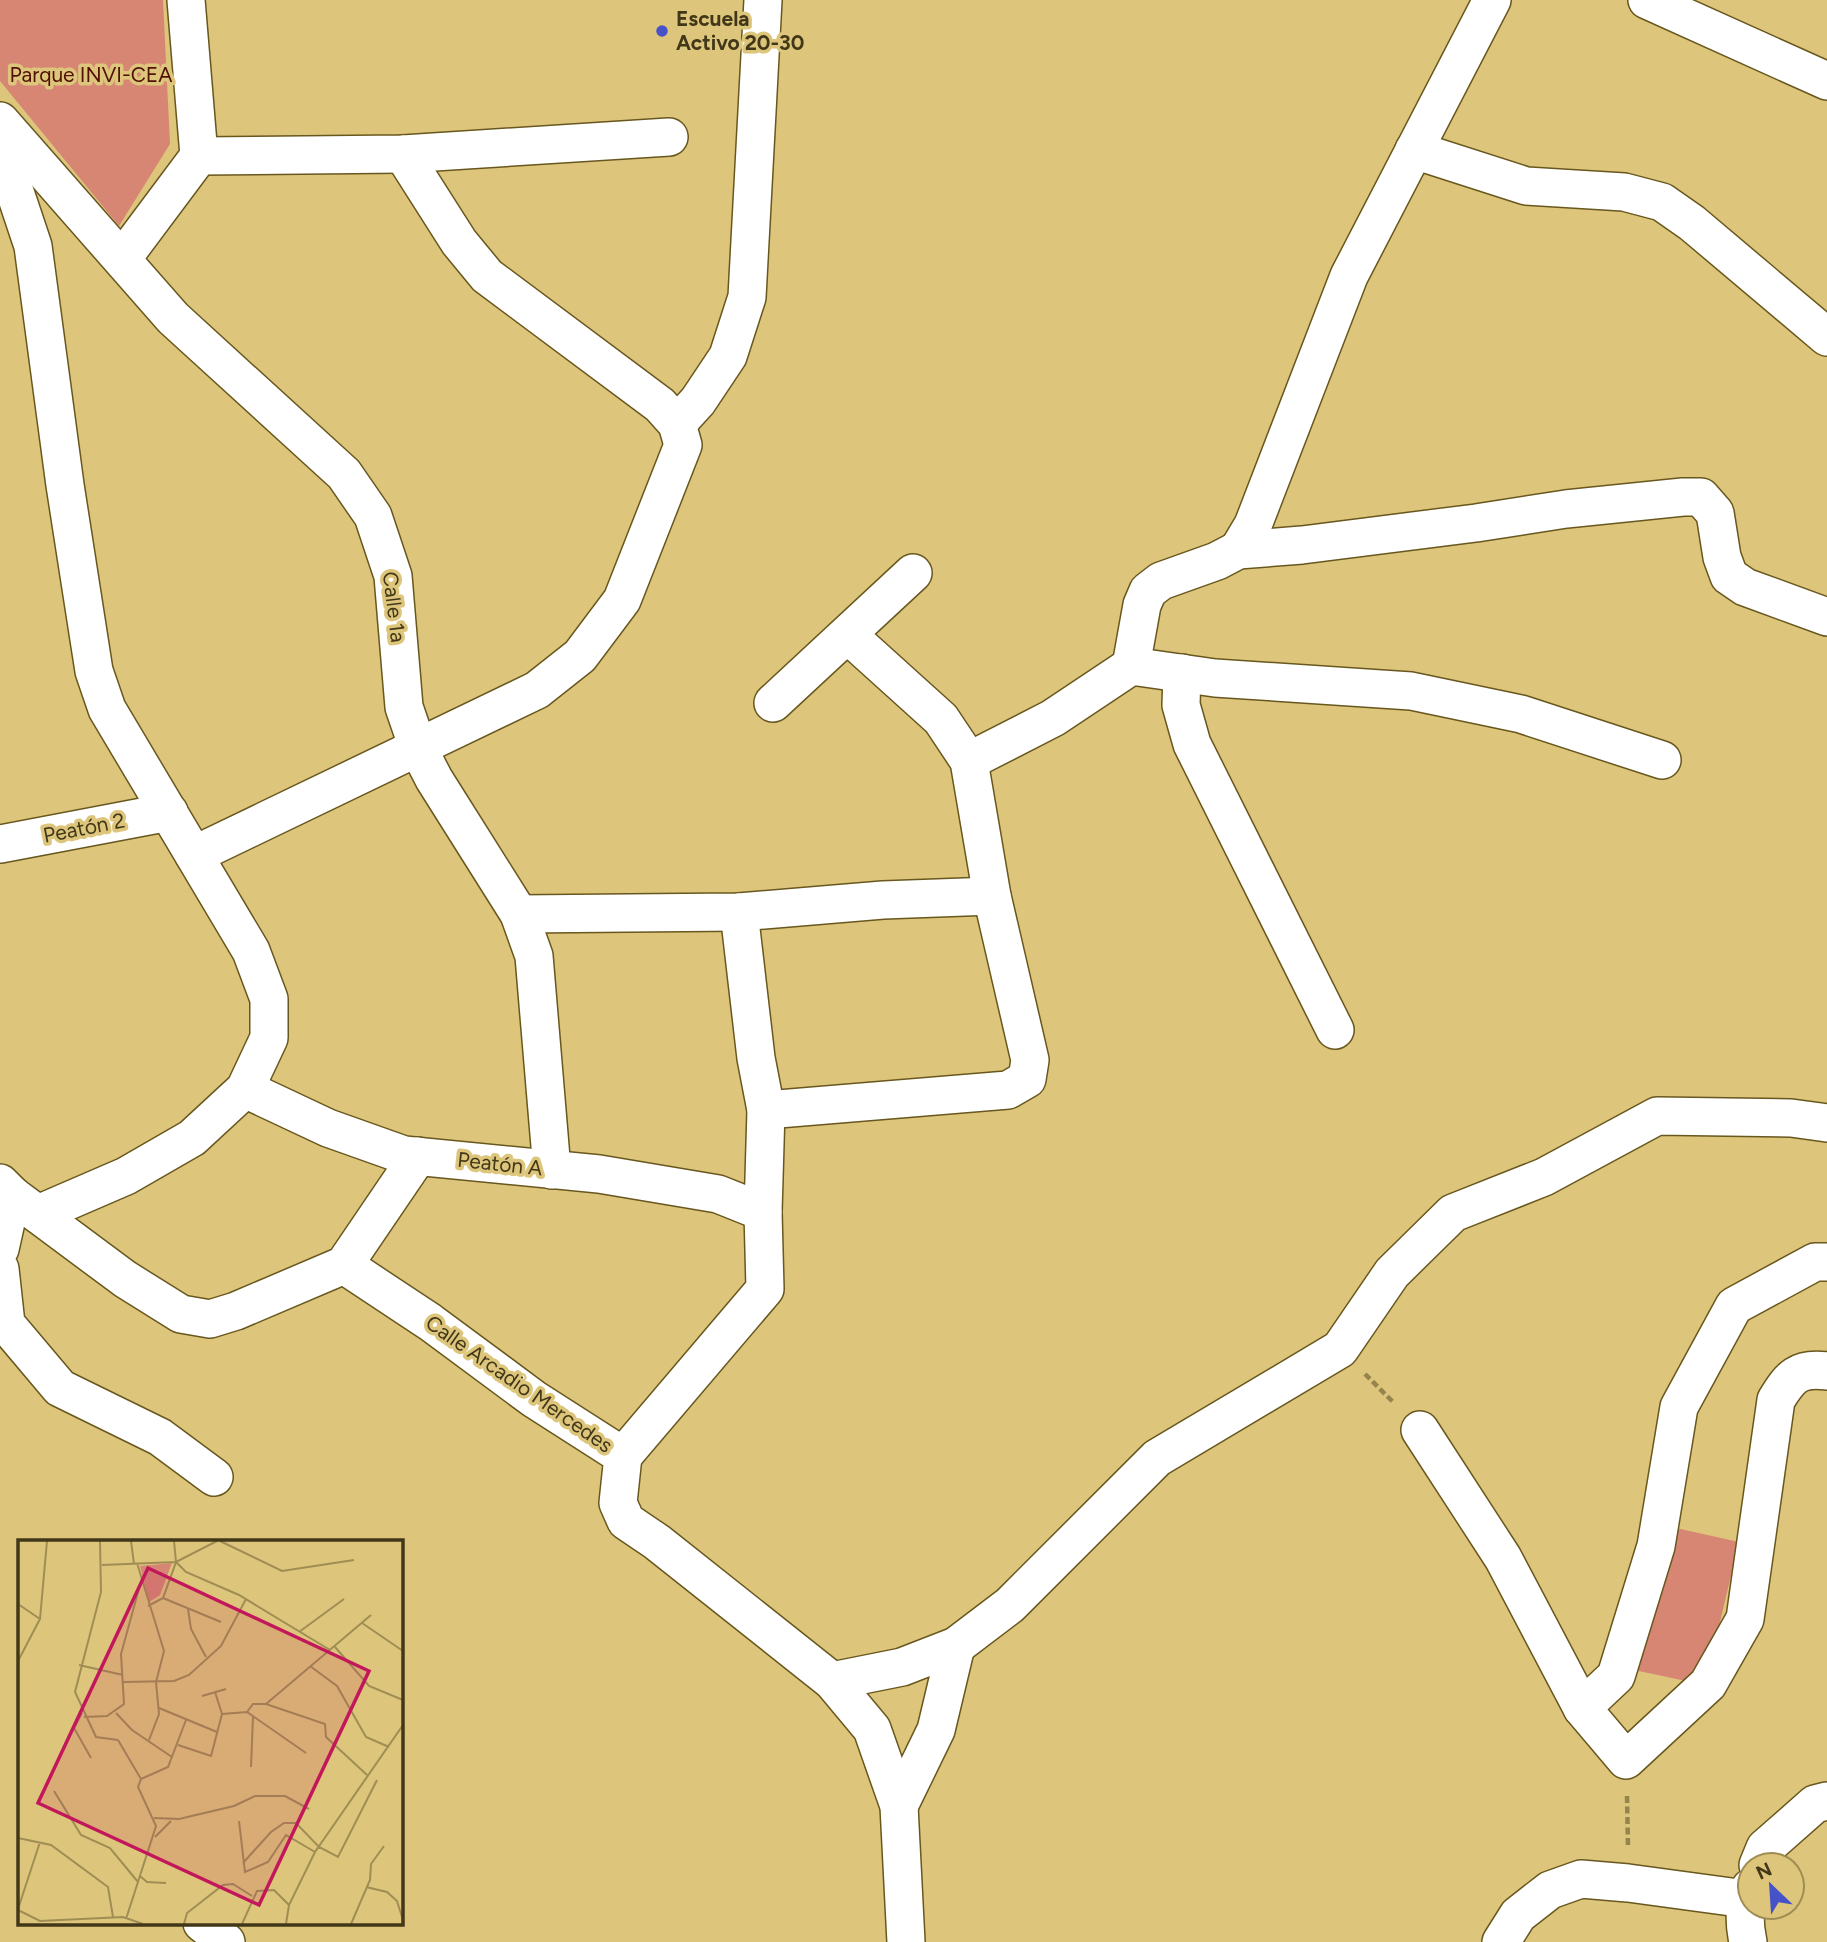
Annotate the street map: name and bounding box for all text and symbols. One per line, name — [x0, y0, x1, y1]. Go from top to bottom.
place label: Escuela Activo 20-30 — [676, 6, 804, 55]
marker: Escuela Activo 20-30 — [654, 23, 670, 39]
park label: Parque INVI-CEA — [9, 62, 173, 87]
street label: Calle 1a — [378, 570, 411, 644]
street label: Peatón 2 — [41, 807, 127, 848]
street label: Peatón A — [456, 1147, 544, 1180]
street label: Calle Arcadio Mercedes — [421, 1310, 618, 1458]
inset map — [18, 1540, 402, 1924]
north arrow — [1736, 1851, 1806, 1921]
text: N — [1753, 1858, 1776, 1885]

